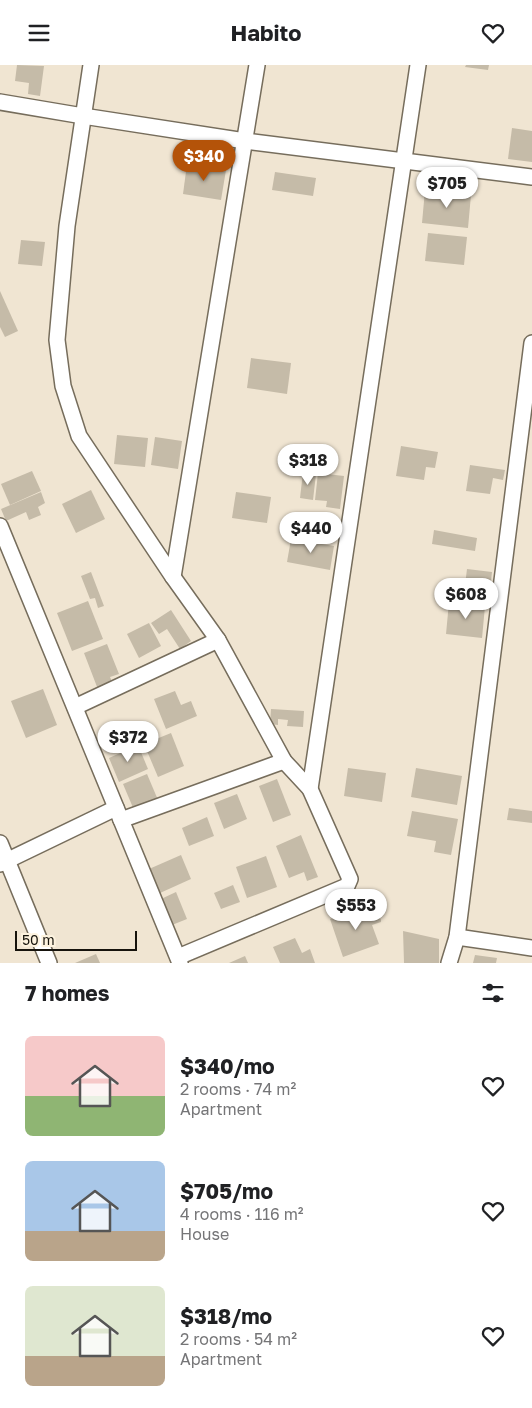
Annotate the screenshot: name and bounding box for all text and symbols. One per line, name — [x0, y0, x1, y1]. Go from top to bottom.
icon: menu — [25, 19, 53, 47]
text: Habito — [230, 19, 302, 46]
icon: heart — [479, 19, 507, 47]
pin: $340 — [174, 139, 234, 182]
text: $340 — [184, 146, 224, 166]
pin: $705 — [417, 167, 477, 209]
text: $705 — [427, 173, 467, 193]
pin: $318 — [278, 443, 338, 486]
text: $318 — [289, 450, 327, 470]
pin: $440 — [281, 511, 341, 554]
text: $440 — [290, 518, 332, 538]
pin: $608 — [436, 577, 496, 620]
text: $608 — [445, 584, 487, 604]
pin: $372 — [98, 721, 158, 763]
text: $372 — [109, 727, 147, 747]
pin: $553 — [326, 889, 386, 931]
text: $553 — [336, 895, 376, 915]
scale bar — [15, 928, 138, 951]
text: 50 m — [22, 931, 55, 948]
icon: filters — [479, 979, 507, 1007]
text: 7 homes — [25, 980, 110, 1006]
text: $340/mo — [180, 1053, 275, 1079]
icon: home — [65, 1056, 125, 1116]
icon: heart — [479, 1072, 507, 1100]
text: 2 rooms · 74 m² — [180, 1079, 296, 1099]
text: Apartment — [180, 1099, 262, 1119]
text: $705/mo — [180, 1178, 273, 1204]
icon: home — [65, 1181, 125, 1241]
icon: heart — [479, 1197, 507, 1225]
text: 4 rooms · 116 m² — [180, 1204, 304, 1224]
text: House — [180, 1224, 229, 1244]
text: $318/mo — [180, 1303, 272, 1329]
icon: home — [65, 1306, 125, 1366]
icon: heart — [479, 1322, 507, 1350]
text: 2 rooms · 54 m² — [180, 1329, 297, 1349]
text: Apartment — [180, 1349, 262, 1369]

